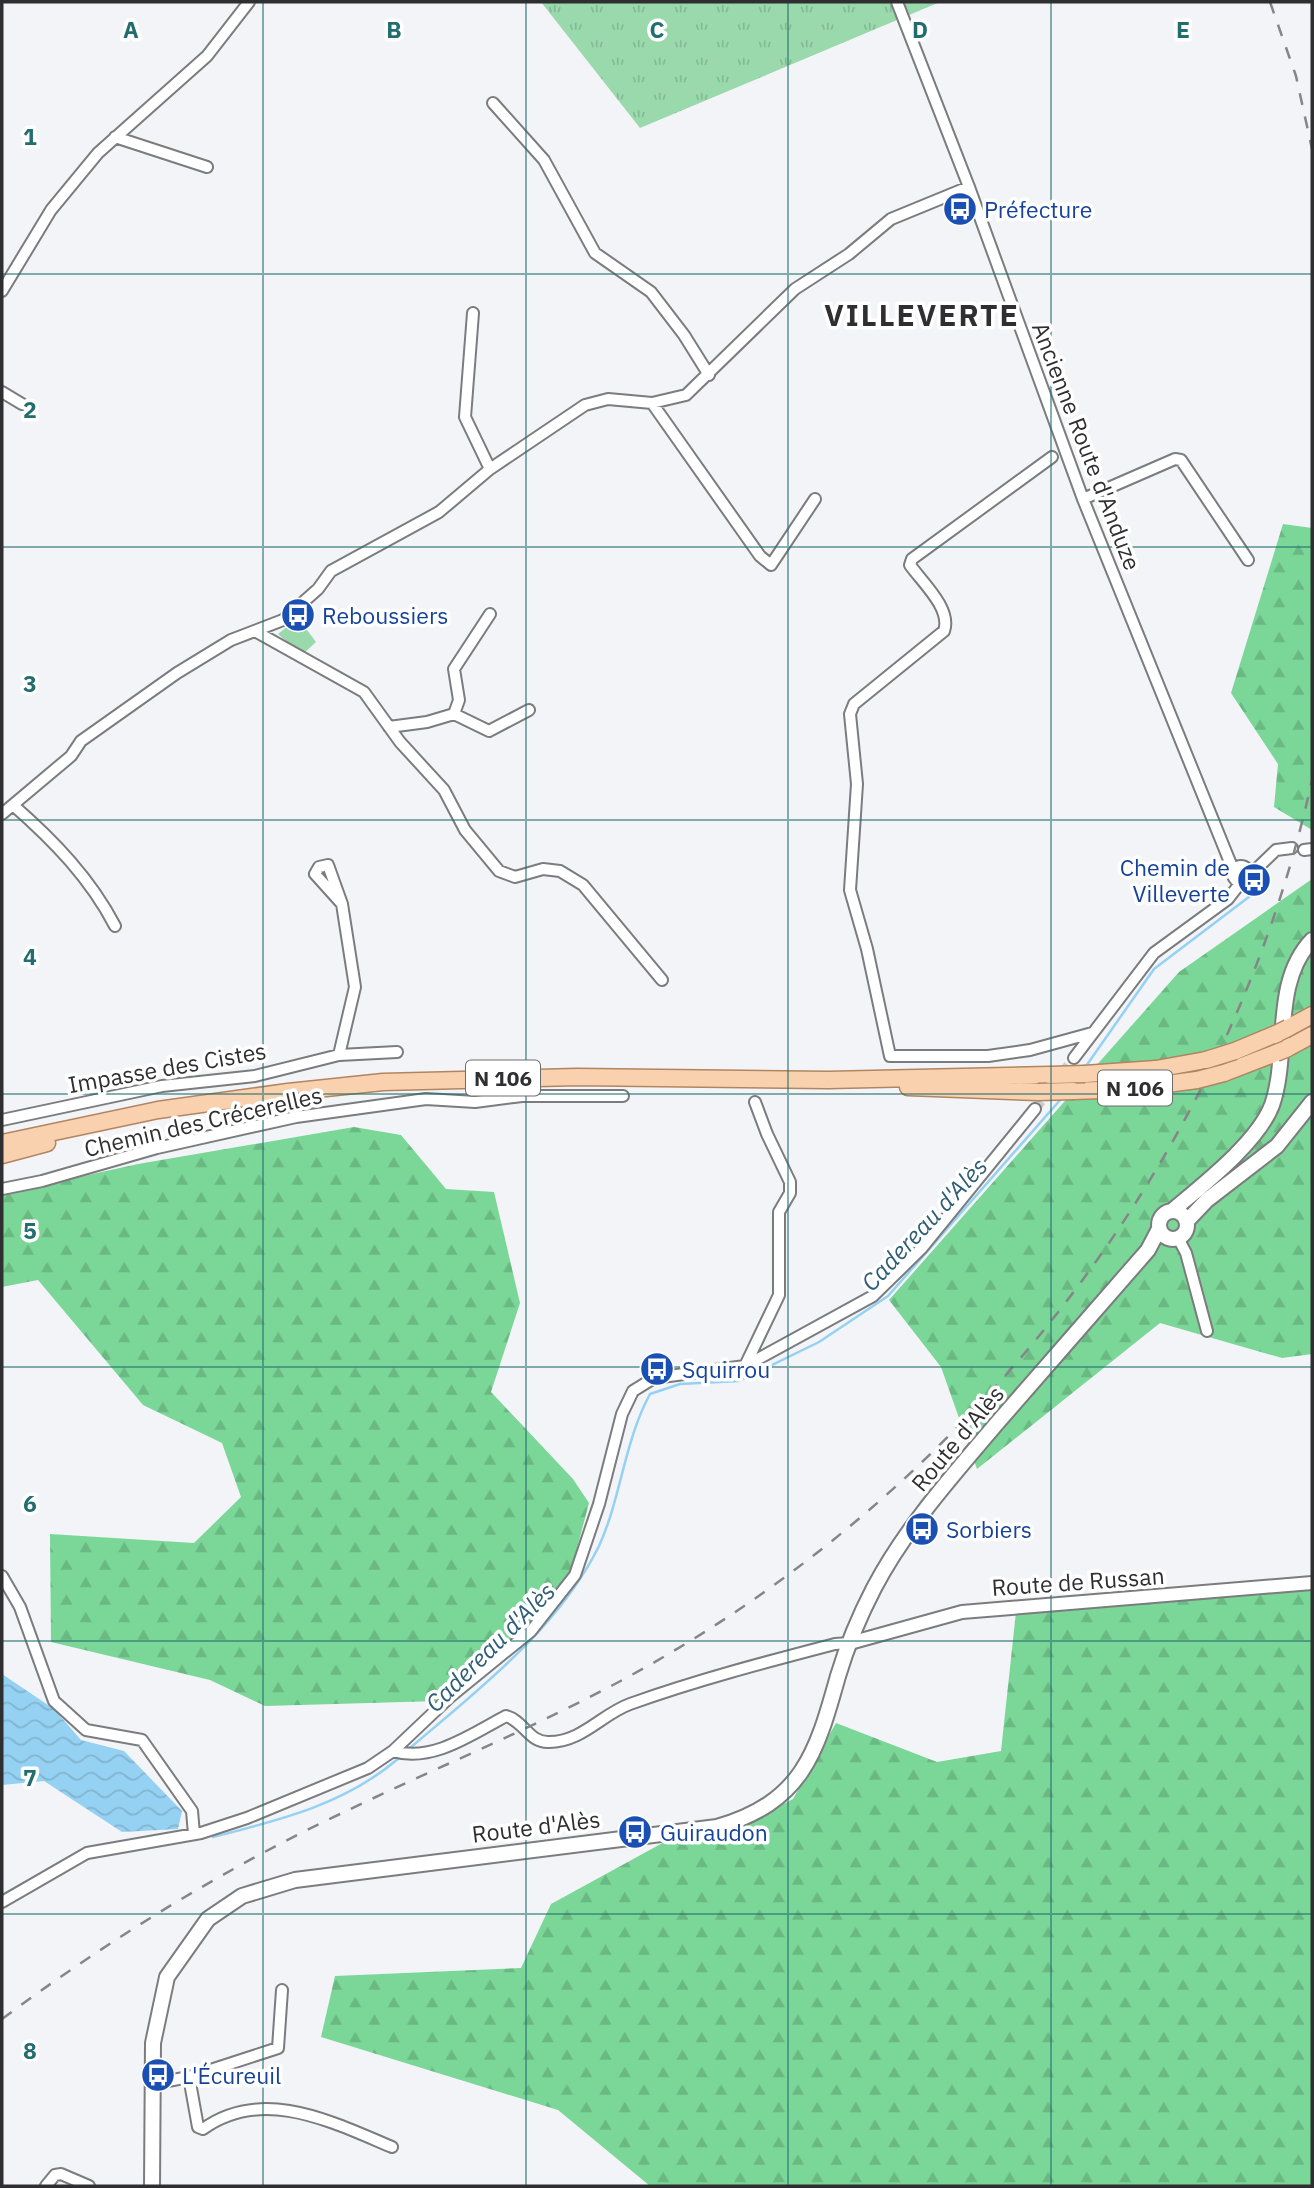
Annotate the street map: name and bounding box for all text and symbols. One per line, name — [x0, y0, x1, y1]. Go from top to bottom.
text: A — [123, 14, 139, 44]
text: B — [386, 14, 402, 44]
text: C — [650, 14, 665, 44]
text: D — [912, 14, 928, 44]
text: E — [1176, 14, 1190, 44]
text: 1 — [23, 121, 37, 151]
bus stop icon: Préfecture — [941, 190, 979, 228]
place label: Préfecture — [984, 194, 1092, 224]
district label: VILLEVERTE — [824, 295, 1020, 334]
street label: Ancienne Route d'Anduze — [1026, 318, 1148, 574]
text: 2 — [23, 394, 37, 424]
bus stop icon: Reboussiers — [279, 596, 317, 634]
place label: Reboussiers — [322, 600, 449, 630]
text: 3 — [23, 668, 37, 698]
place label: Chemin de Villeverte — [1120, 852, 1230, 908]
bus stop icon: Chemin de Villeverte — [1235, 861, 1273, 899]
text: 4 — [23, 941, 37, 971]
street label: Impasse des Cistes — [66, 1035, 268, 1099]
road number: N 106 — [466, 1060, 540, 1096]
road number: N 106 — [1098, 1070, 1172, 1106]
street label: Chemin des Crécerelles — [81, 1079, 325, 1163]
water label: Cadereau d'Alès — [854, 1151, 994, 1297]
text: 5 — [23, 1215, 37, 1245]
bus stop icon: Squirrou — [638, 1350, 676, 1388]
place label: Squirrou — [682, 1354, 770, 1384]
street label: Route d'Alès — [904, 1379, 1010, 1497]
text: 6 — [23, 1488, 37, 1518]
bus stop icon: Sorbiers — [903, 1510, 941, 1548]
place label: Sorbiers — [946, 1514, 1032, 1544]
street label: Route de Russan — [991, 1560, 1165, 1602]
water label: Cadereau d'Alès — [418, 1575, 562, 1719]
text: 7 — [23, 1762, 37, 1792]
street label: Route d'Alès — [470, 1803, 602, 1849]
bus stop icon: Guiraudon — [616, 1813, 654, 1851]
place label: Guiraudon — [660, 1817, 768, 1847]
text: 8 — [23, 2035, 37, 2065]
bus stop icon: L'Écureuil — [139, 2056, 177, 2094]
place label: L'Écureuil — [182, 2060, 281, 2090]

